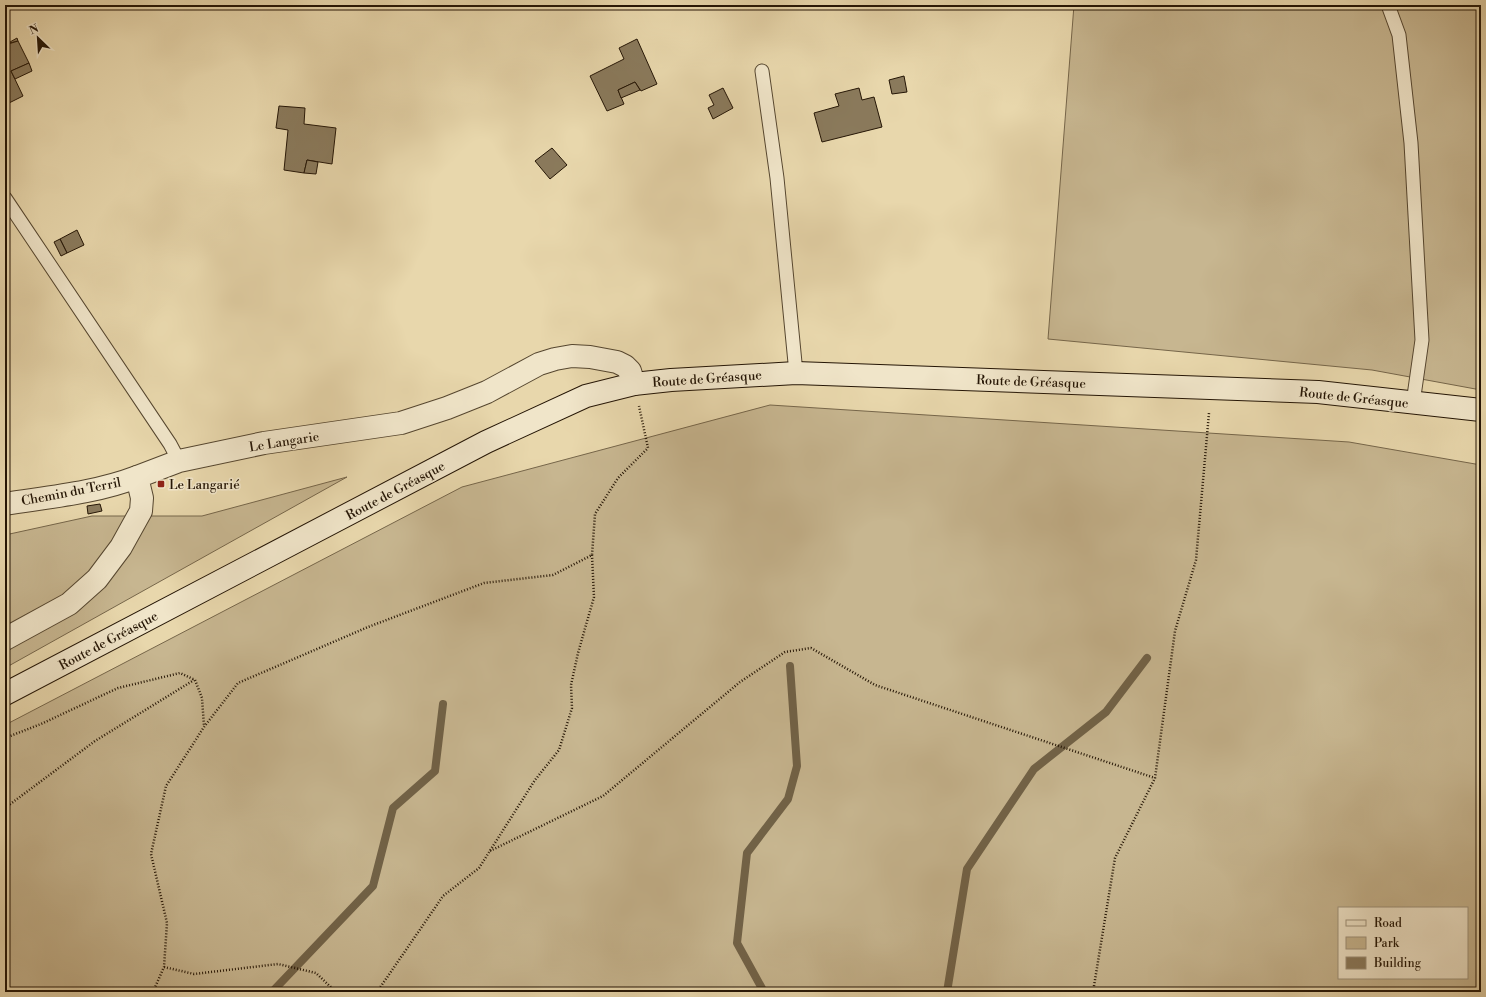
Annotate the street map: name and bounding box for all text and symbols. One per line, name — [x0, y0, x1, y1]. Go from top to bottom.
north arrow — [18, 18, 58, 58]
text: N — [27, 22, 41, 38]
street label: Route de Gréasque — [652, 367, 763, 391]
street label: Route de Gréasque — [976, 372, 1087, 392]
street label: Route de Gréasque — [1298, 384, 1410, 412]
street label: Le Langarie — [248, 428, 321, 455]
street label: Route de Gréasque — [343, 458, 448, 524]
street label: Chemin du Terril — [20, 474, 123, 509]
place label: Le Langarié — [169, 477, 240, 493]
marker: Le Langarié — [156, 479, 166, 489]
street label: Route de Gréasque — [56, 608, 161, 674]
legend — [1338, 907, 1468, 979]
text: Road — [1374, 916, 1402, 931]
text: Park — [1374, 936, 1400, 951]
text: Building — [1373, 956, 1422, 971]

